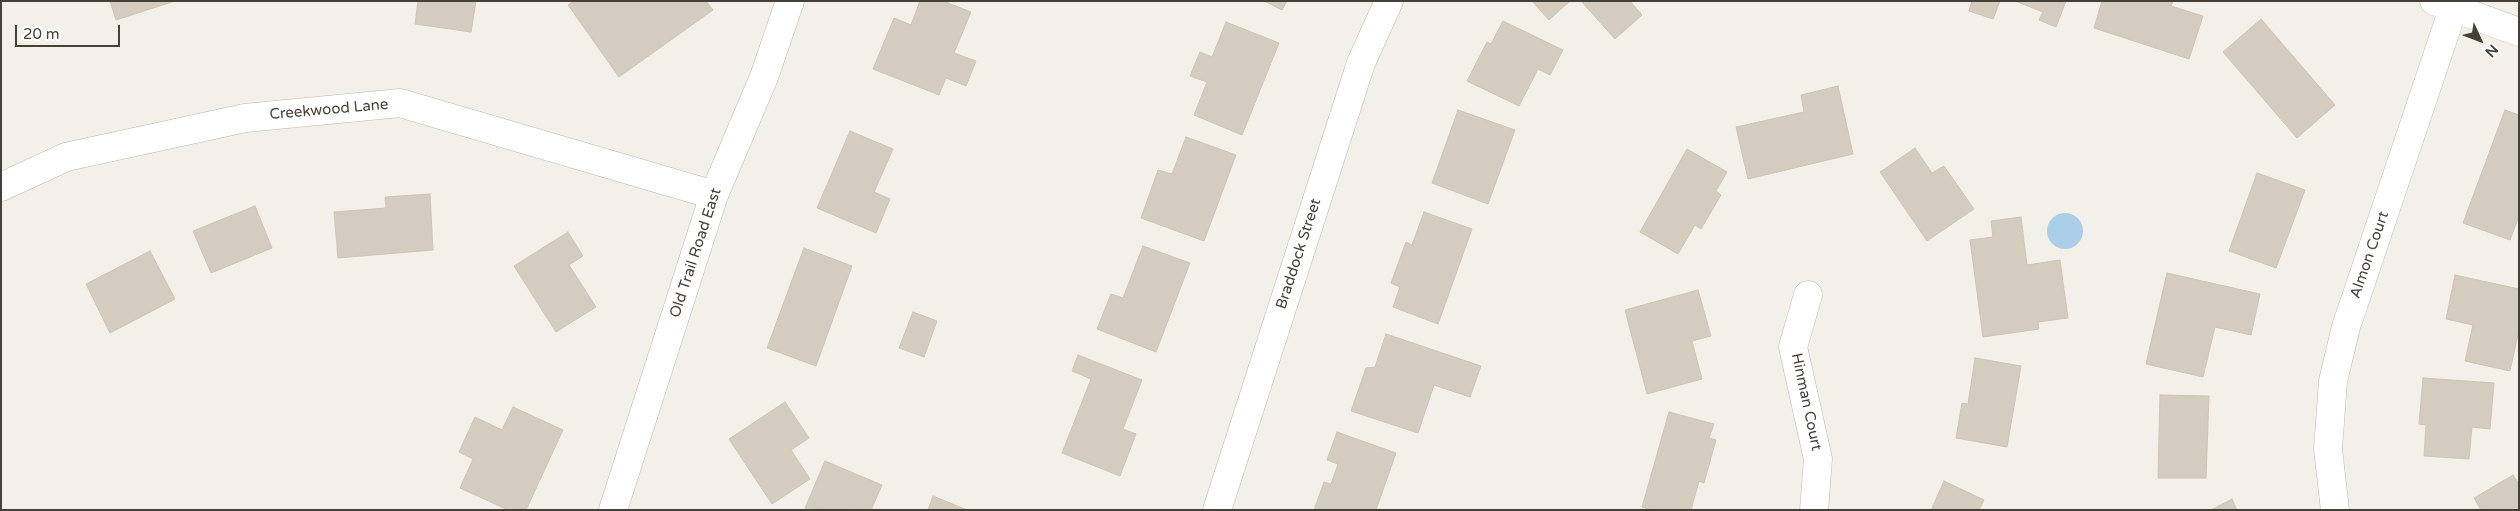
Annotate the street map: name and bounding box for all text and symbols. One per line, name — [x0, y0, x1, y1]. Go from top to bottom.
scale bar — [18, 15, 122, 47]
north arrow — [2455, 15, 2505, 65]
text: 20 m — [23, 25, 60, 43]
text: N — [2481, 41, 2501, 60]
street label: Creekwood Lane — [269, 96, 389, 124]
street label: Old Trail Road East — [667, 186, 725, 320]
street label: Braddock Street — [1273, 196, 1325, 312]
street label: Almon Court — [2347, 209, 2393, 301]
street label: Hinman Court — [1787, 352, 1825, 452]

